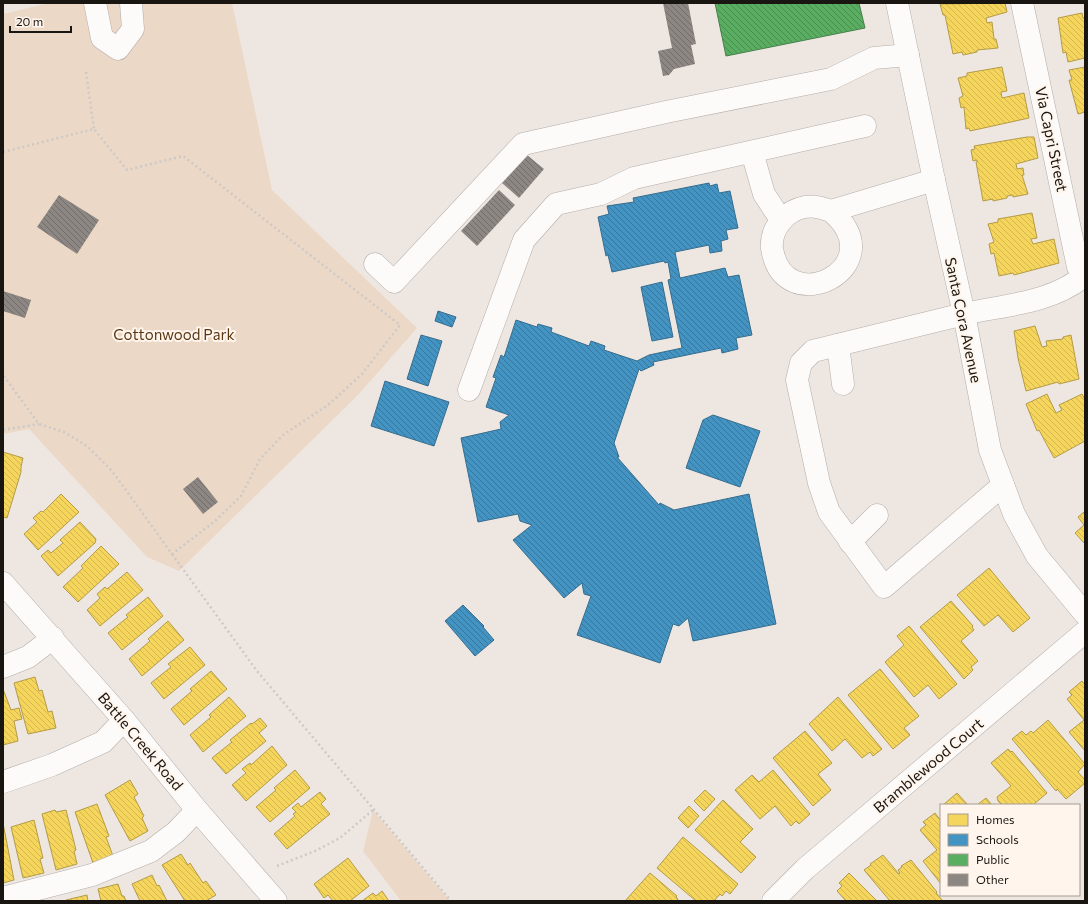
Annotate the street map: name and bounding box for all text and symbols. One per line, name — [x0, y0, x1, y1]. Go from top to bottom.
scale bar — [10, 8, 71, 34]
text: 20 m — [16, 14, 43, 28]
street label: Via Capri Street — [1032, 85, 1072, 193]
street label: Santa Cora Avenue — [942, 256, 986, 385]
park label: Cottonwood Park — [113, 325, 235, 343]
street label: Battle Creek Road — [95, 688, 187, 794]
street label: Bramblewood Court — [869, 714, 987, 816]
legend — [940, 804, 1080, 896]
text: Homes — [976, 812, 1014, 826]
text: Schools — [976, 832, 1019, 846]
text: Public — [976, 852, 1009, 866]
text: Other — [976, 872, 1009, 886]

